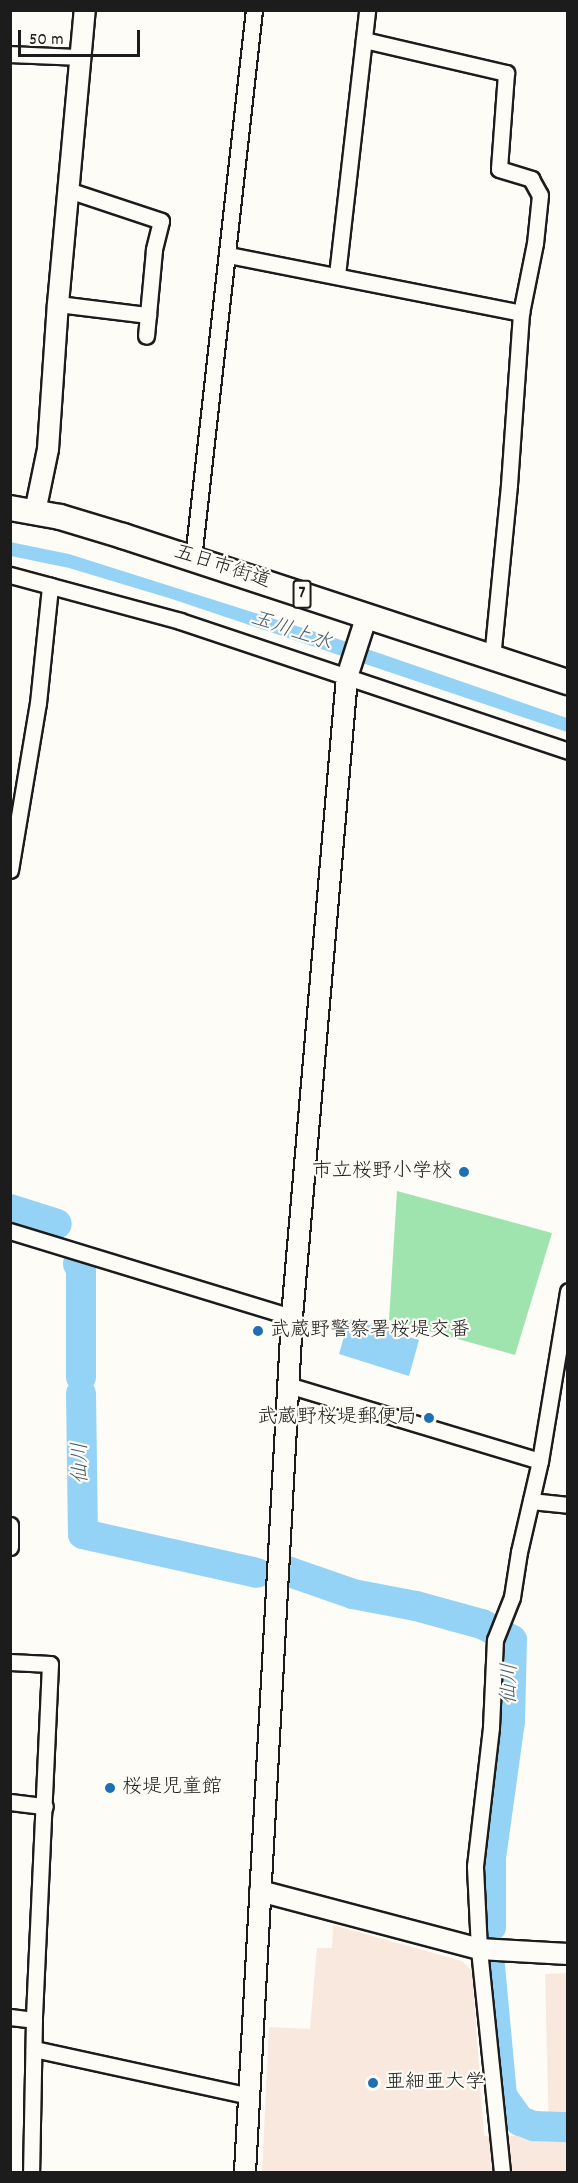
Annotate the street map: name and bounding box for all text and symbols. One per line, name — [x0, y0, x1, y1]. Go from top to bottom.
scale bar — [21, 18, 142, 56]
text: 50 m — [29, 28, 64, 53]
street label: 五日市街道 — [171, 541, 273, 595]
road number: 7 — [292, 579, 312, 609]
water label: 玉川上水 — [247, 606, 335, 658]
place label: 市立桜野小学校 — [312, 1160, 452, 1184]
marker: 市立桜野小学校 — [457, 1165, 471, 1179]
place label: 武蔵野警察署桜堤交番 — [270, 1319, 470, 1343]
marker: 武蔵野警察署桜堤交番 — [251, 1324, 265, 1338]
place label: 武蔵野桜堤郵便局 — [257, 1406, 417, 1430]
marker: 武蔵野桜堤郵便局 — [422, 1411, 436, 1425]
water label: 仙川 — [69, 1442, 95, 1484]
water label: 仙川 — [498, 1663, 524, 1705]
place label: 桜堤児童館 — [122, 1776, 222, 1800]
marker: 桜堤児童館 — [103, 1781, 117, 1795]
place label: 亜細亜大学 — [385, 2071, 485, 2095]
marker: 亜細亜大学 — [366, 2076, 380, 2090]

